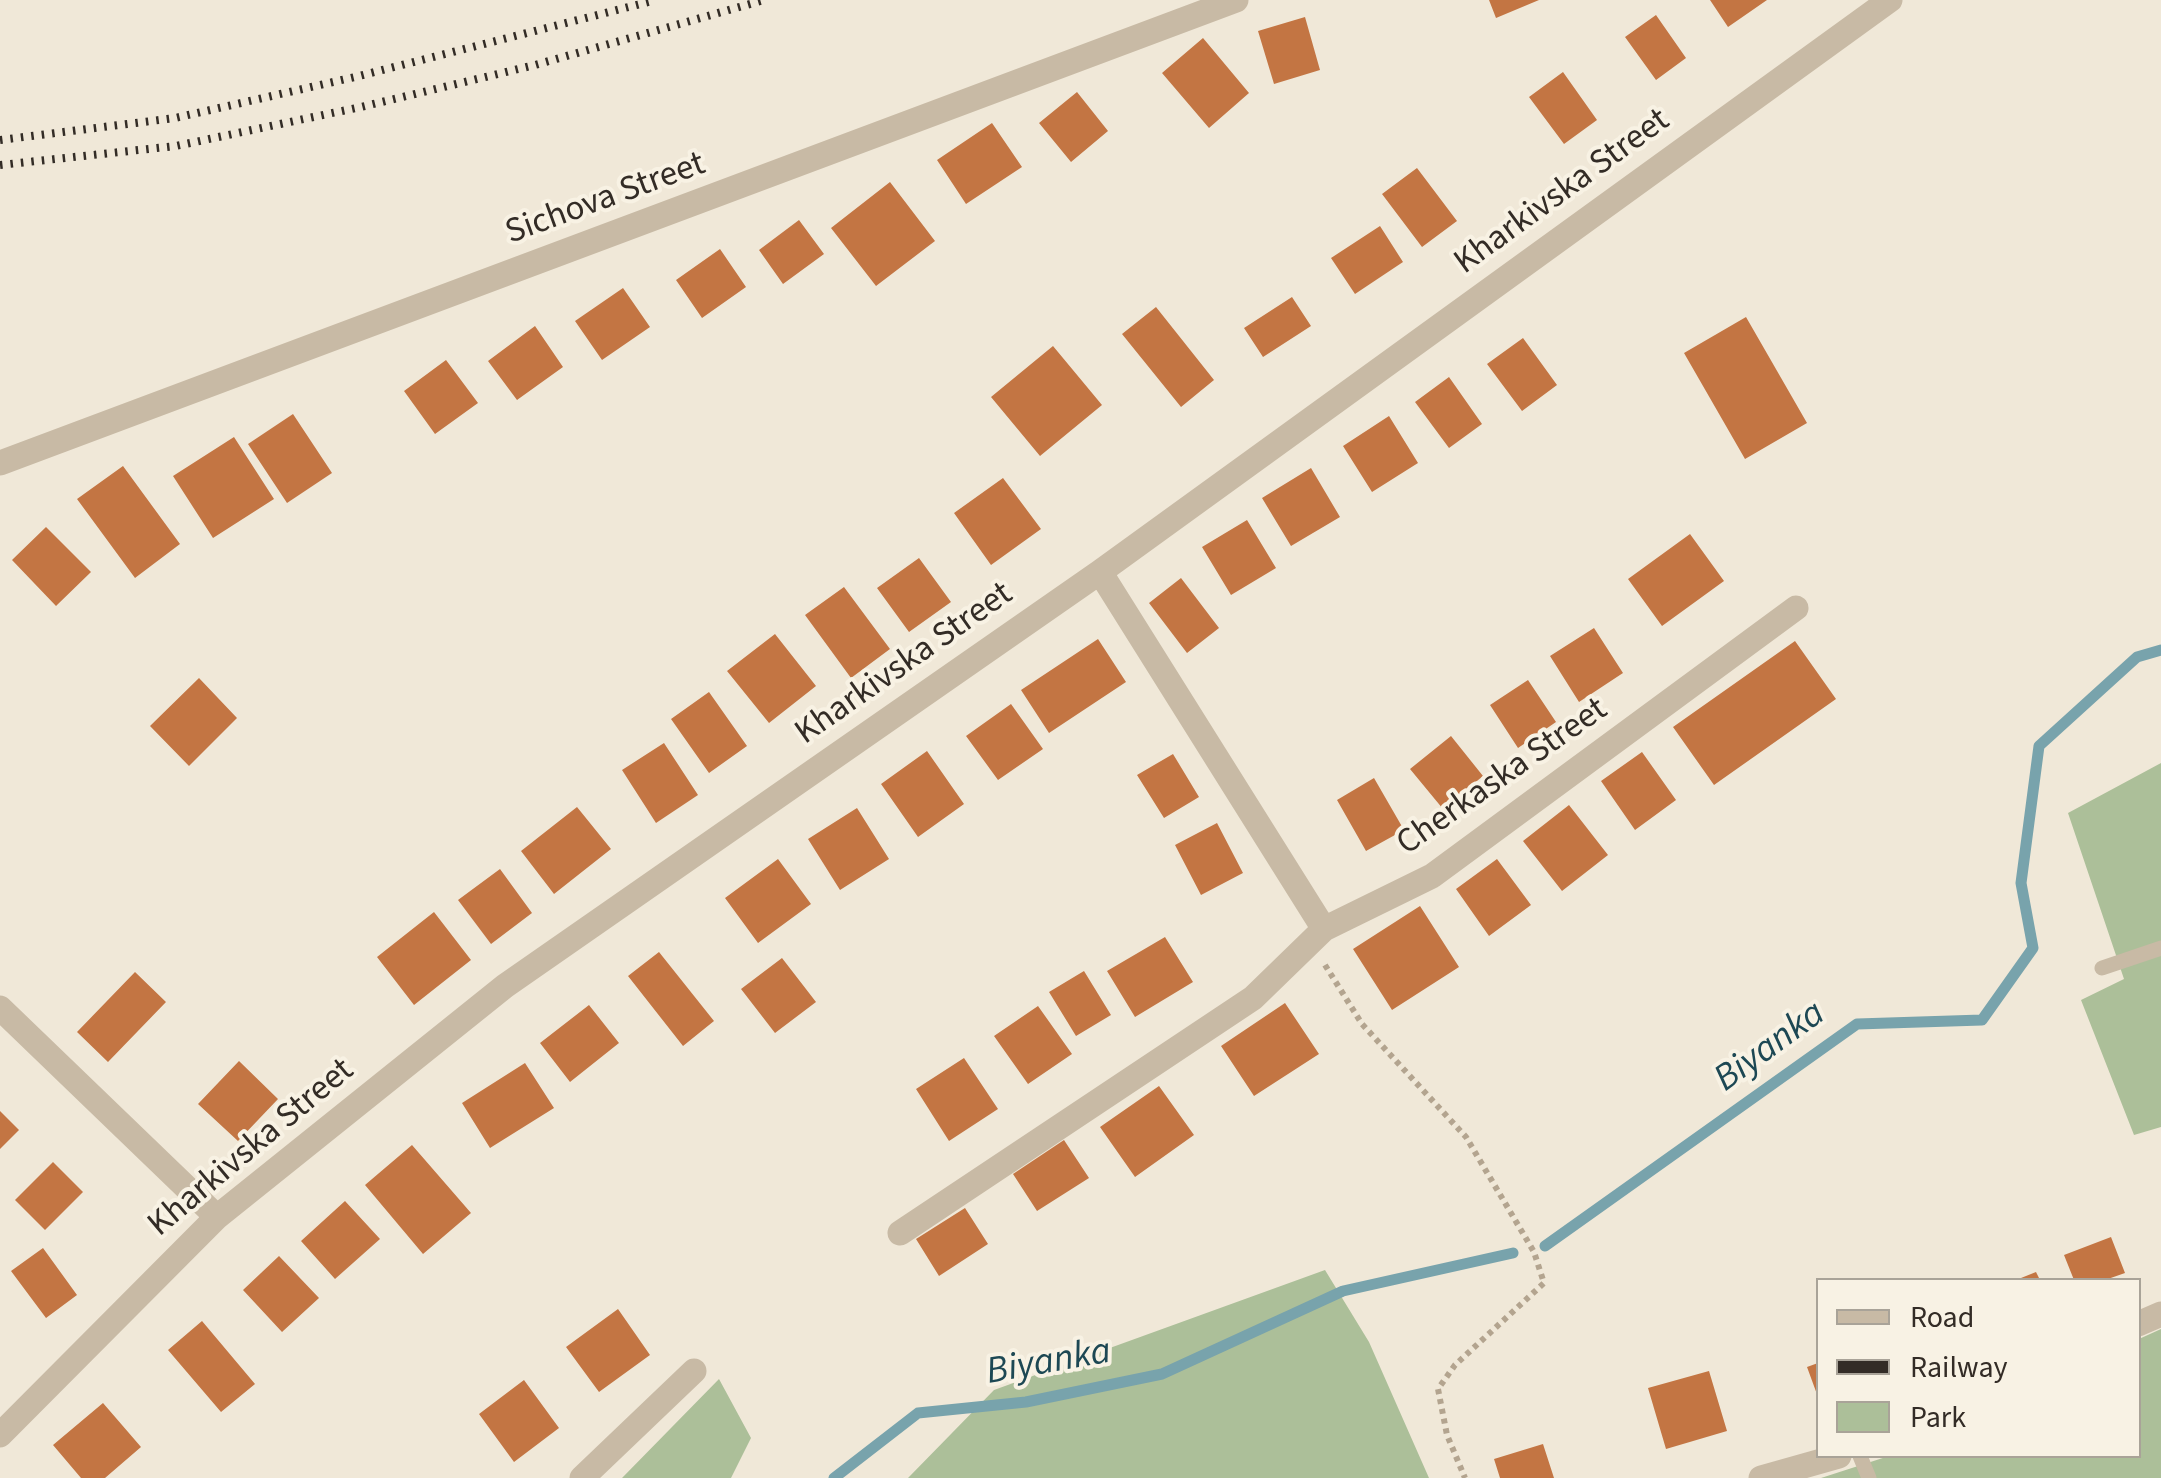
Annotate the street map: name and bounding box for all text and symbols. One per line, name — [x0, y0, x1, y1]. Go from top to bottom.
street label: Kharkivska Street — [1447, 101, 1679, 285]
street label: Sichova Street — [501, 145, 711, 255]
street label: Kharkivska Street — [788, 575, 1022, 755]
street label: Cherkaska Street — [1390, 690, 1616, 866]
water label: Biyanka — [1707, 993, 1835, 1103]
street label: Kharkivska Street — [141, 1051, 363, 1247]
legend — [1816, 1278, 2141, 1458]
text: Road — [1910, 1296, 1974, 1339]
water label: Biyanka — [983, 1331, 1115, 1397]
text: Railway — [1910, 1346, 2008, 1389]
text: Park — [1910, 1396, 1966, 1439]

